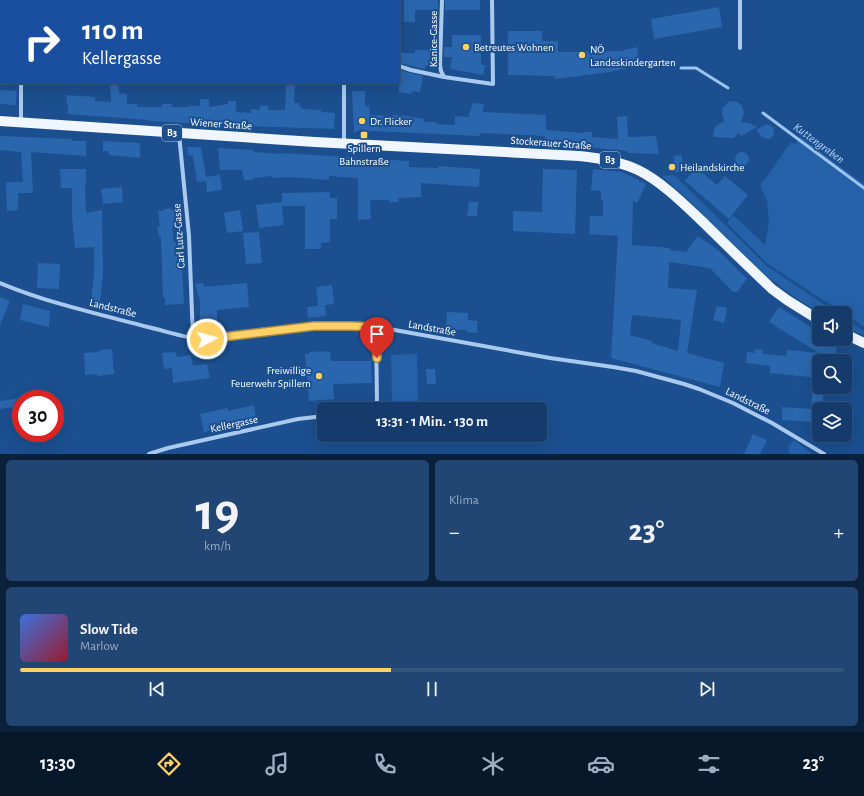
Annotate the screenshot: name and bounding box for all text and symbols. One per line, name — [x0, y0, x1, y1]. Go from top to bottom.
street label: Kanice-Gasse — [428, 11, 439, 67]
icon: right — [16, 16, 68, 68]
text: 110 m — [82, 17, 144, 45]
marker: Betreutes Wohnen — [461, 42, 471, 52]
place label: Betreutes Wohnen — [474, 42, 554, 53]
place label: NÖ Landeskindergarten — [590, 44, 676, 68]
text: Kellergasse — [82, 50, 161, 68]
marker: NÖ Landeskindergarten — [577, 50, 587, 60]
street label: Wiener Straße — [190, 116, 252, 132]
marker: Dr. Flicker — [357, 116, 367, 126]
place label: Dr. Flicker — [370, 116, 412, 127]
water label: Kuttengraben — [791, 121, 847, 165]
road number: B3 — [162, 125, 182, 141]
marker: Spillern Bahnstraße — [359, 130, 369, 140]
street label: Stockerauer Straße — [510, 135, 592, 151]
place label: Spillern Bahnstraße — [339, 143, 389, 167]
road number: B3 — [600, 152, 620, 168]
marker: Heilandskirche — [667, 162, 677, 172]
place label: Heilandskirche — [680, 162, 744, 173]
street label: Carl Lutz-Gasse — [171, 203, 187, 269]
street label: Landstraße — [88, 297, 138, 319]
map controls — [812, 306, 852, 442]
button: sound — [812, 306, 852, 346]
pin — [360, 317, 394, 358]
position arrow — [186, 318, 228, 360]
street label: Landstraße — [407, 318, 457, 338]
icon: arrive — [366, 323, 388, 345]
button: search — [812, 354, 852, 394]
place label: Freiwillige Feuerwehr Spillern — [231, 365, 311, 389]
marker: Freiwillige Feuerwehr Spillern — [314, 371, 324, 381]
street label: Landstraße — [724, 385, 772, 417]
speed limit sign: 30 — [12, 390, 64, 442]
button: layers — [812, 402, 852, 442]
street label: Kellergasse — [209, 414, 259, 434]
text: 13:31 · 1 Min. · 130 m — [376, 414, 488, 429]
text: 19 — [196, 487, 239, 539]
text: Klima — [449, 494, 479, 507]
text: 23° — [629, 516, 664, 546]
text: − — [449, 521, 460, 543]
text: + — [833, 521, 844, 543]
text: km/h — [204, 540, 231, 553]
text: Slow Tide — [80, 622, 138, 637]
text: Marlow — [80, 640, 118, 653]
icon: previous — [146, 678, 168, 700]
icon: pause — [421, 678, 443, 700]
icon: next — [696, 678, 718, 700]
icon: directions — [155, 750, 183, 778]
icon: music — [263, 750, 291, 778]
icon: phone — [371, 750, 399, 778]
icon: climate — [479, 750, 507, 778]
icon: car — [587, 750, 615, 778]
icon: filters — [695, 750, 723, 778]
text: 13:30 — [40, 755, 75, 773]
text: 23° — [802, 755, 824, 773]

